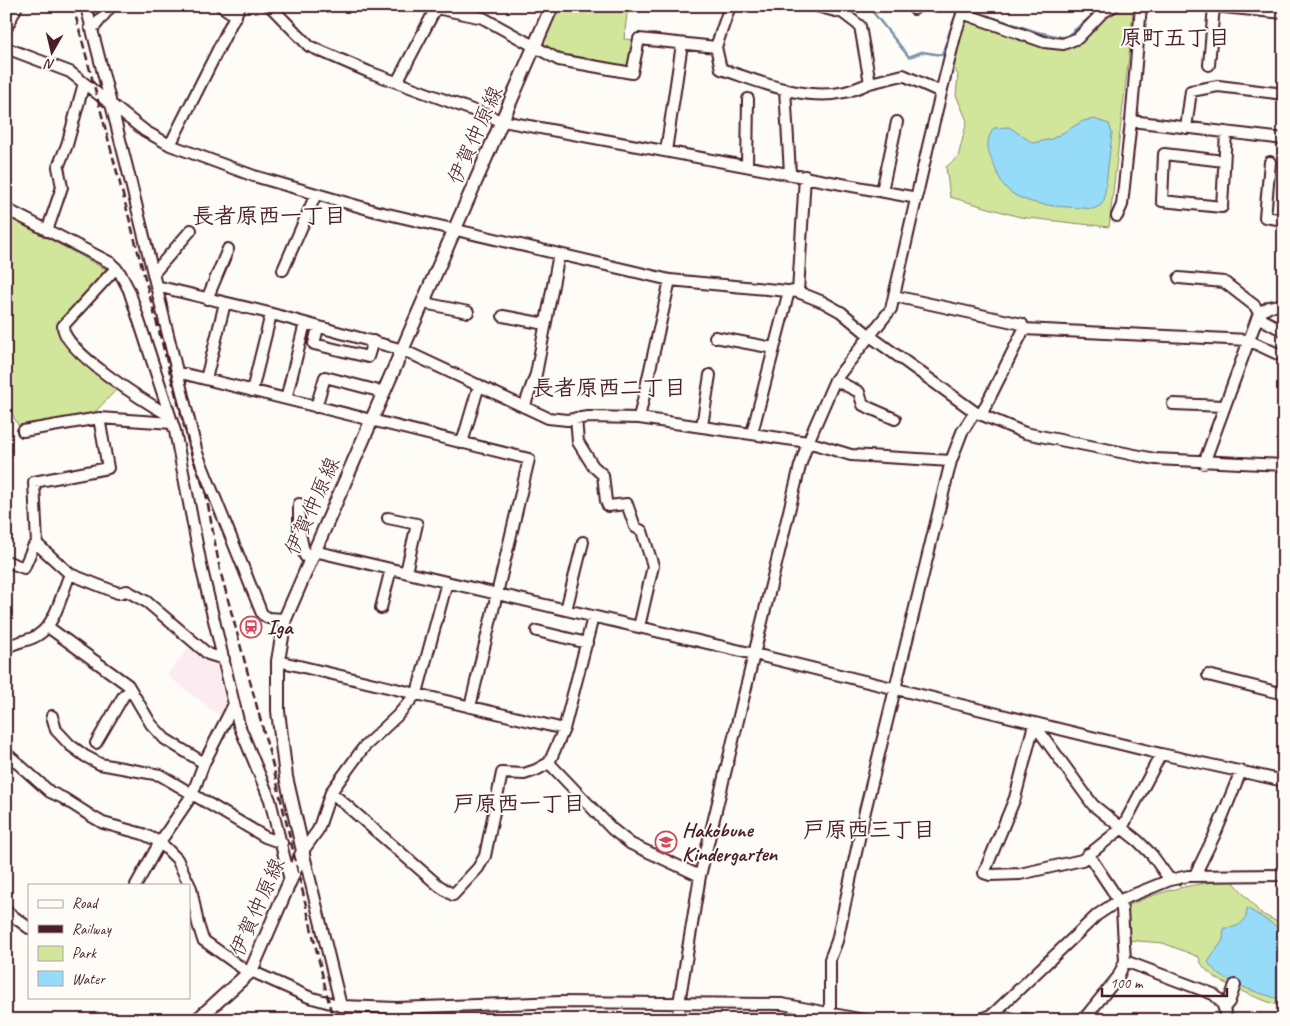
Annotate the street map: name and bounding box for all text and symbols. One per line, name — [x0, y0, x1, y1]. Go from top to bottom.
district label: 原町五丁目 — [1120, 24, 1230, 52]
north arrow — [28, 28, 78, 78]
text: N — [42, 55, 56, 73]
street label: 伊賀仲原線 — [442, 82, 508, 188]
district label: 長者原西一丁目 — [192, 202, 346, 230]
district label: 長者原西二丁目 — [532, 374, 686, 402]
street label: 伊賀仲原線 — [279, 453, 345, 559]
place label: Iga — [267, 614, 294, 640]
station icon: Iga — [239, 615, 263, 639]
district label: 戸原西一丁目 — [453, 790, 585, 818]
district label: 戸原西三丁目 — [803, 816, 935, 844]
place label: Hakobune Kindergarten — [682, 817, 779, 867]
school or university icon: Hakobune Kindergarten — [654, 830, 678, 854]
street label: 伊賀仲原線 — [224, 854, 290, 960]
legend — [28, 884, 190, 998]
text: Road — [72, 894, 99, 913]
text: Railway — [72, 920, 113, 939]
text: Park — [72, 944, 97, 963]
scale bar — [1102, 966, 1228, 998]
text: Water — [72, 970, 106, 989]
text: 100 m — [1110, 974, 1144, 993]

